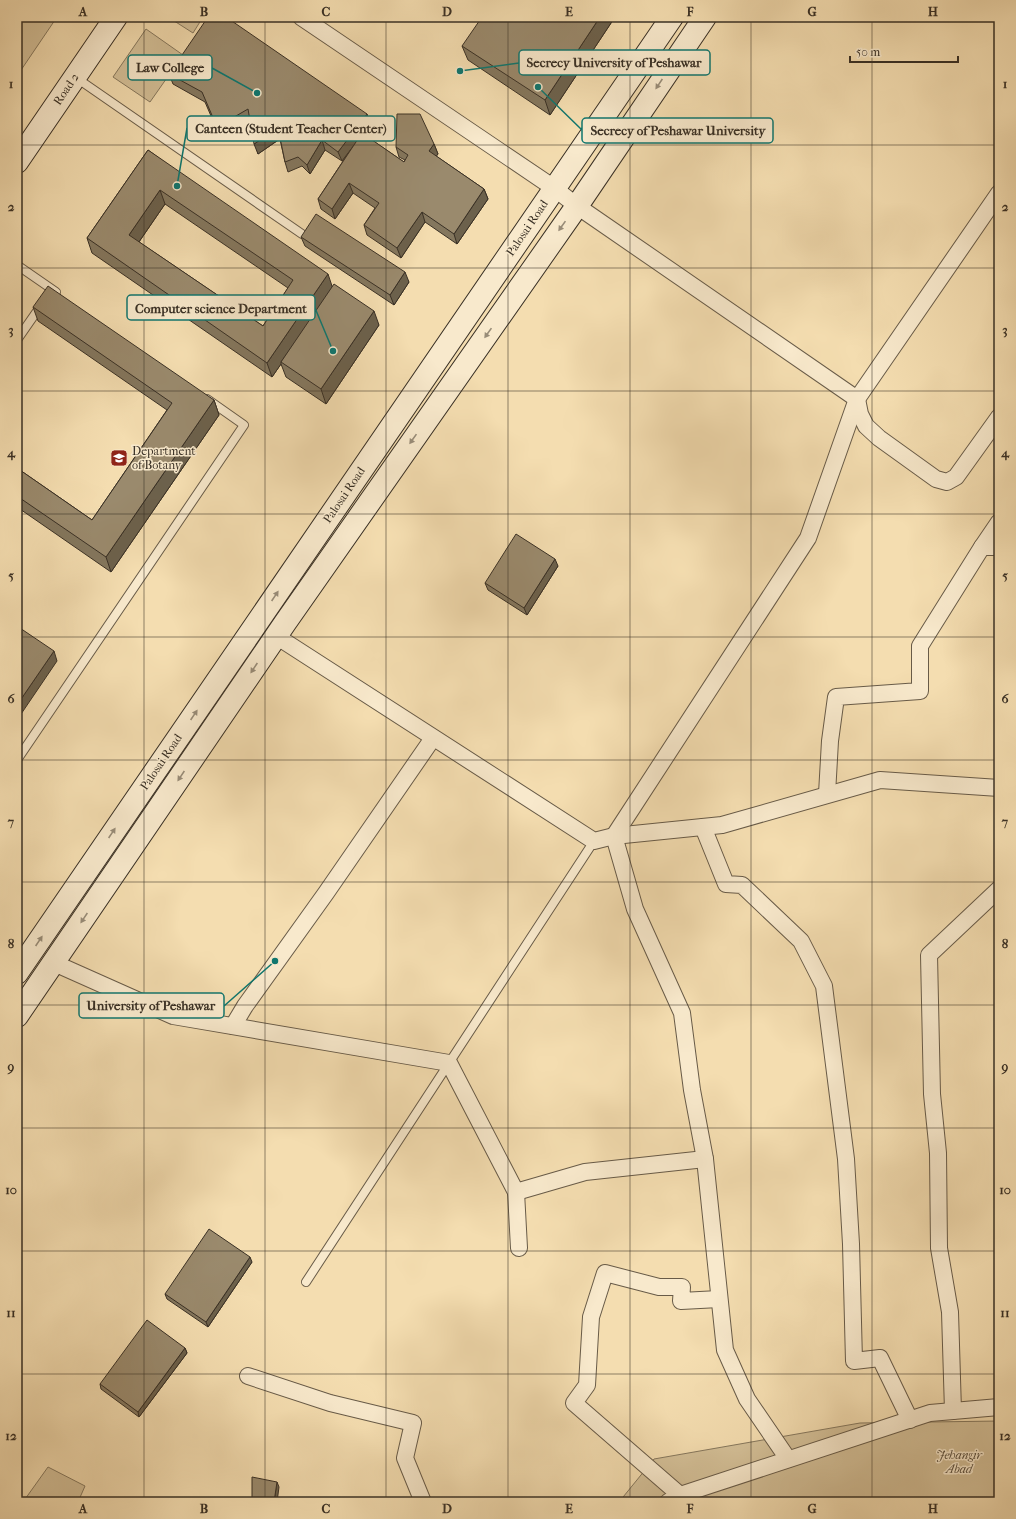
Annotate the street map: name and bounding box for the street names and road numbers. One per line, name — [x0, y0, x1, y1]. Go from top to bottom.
street label: Road 2 — [50, 70, 82, 108]
street label: Palosai Road — [503, 197, 551, 259]
street label: Palosai Road — [320, 464, 368, 526]
street label: Palosai Road — [137, 731, 185, 793]

